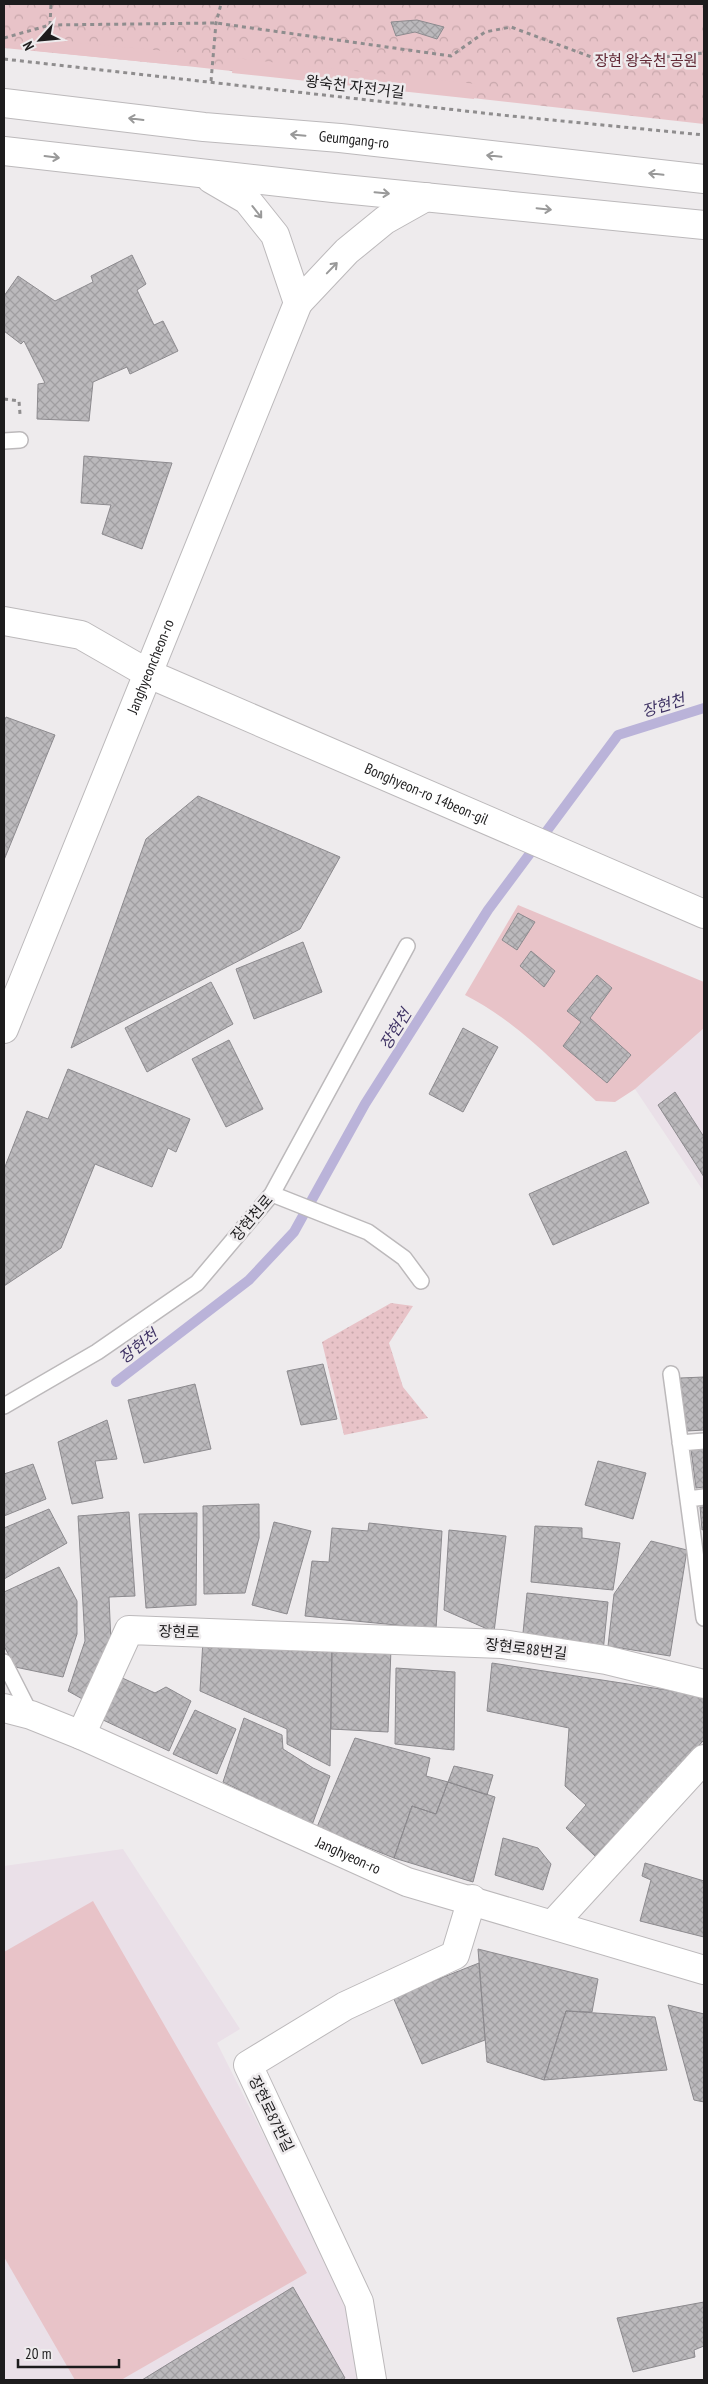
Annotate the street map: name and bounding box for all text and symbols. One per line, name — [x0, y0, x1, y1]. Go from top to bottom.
north arrow — [15, 15, 65, 65]
text: N — [19, 38, 38, 53]
park label: 장현 왕숙천 공원 — [595, 51, 697, 70]
street label: 왕숙천 자전거길 — [304, 71, 406, 102]
one-way arrow — [129, 114, 145, 124]
street label: Geumgang-ro — [318, 126, 390, 152]
one-way arrow — [290, 130, 306, 140]
one-way arrow — [487, 151, 503, 161]
one-way arrow — [44, 152, 60, 162]
one-way arrow — [648, 169, 664, 179]
one-way arrow — [374, 188, 390, 198]
one-way arrow — [535, 204, 551, 214]
one-way arrow — [251, 205, 262, 218]
one-way arrow — [326, 261, 338, 274]
street label: Janghyeoncheon-ro — [122, 616, 178, 717]
water label: 장현천 — [639, 688, 689, 721]
street label: Bonghyeon-ro 14beon-gil — [362, 758, 492, 829]
water label: 장현천 — [375, 1003, 416, 1053]
street label: 장현천로 — [227, 1190, 277, 1245]
water label: 장현천 — [114, 1323, 163, 1367]
street label: 장현로 — [158, 1621, 200, 1642]
street label: 장현로88번길 — [484, 1634, 568, 1663]
street label: Janghyeon-ro — [312, 1832, 384, 1878]
street label: 장현로87번길 — [245, 2073, 298, 2155]
scale bar — [18, 2336, 119, 2368]
text: 20 m — [25, 2344, 51, 2363]

